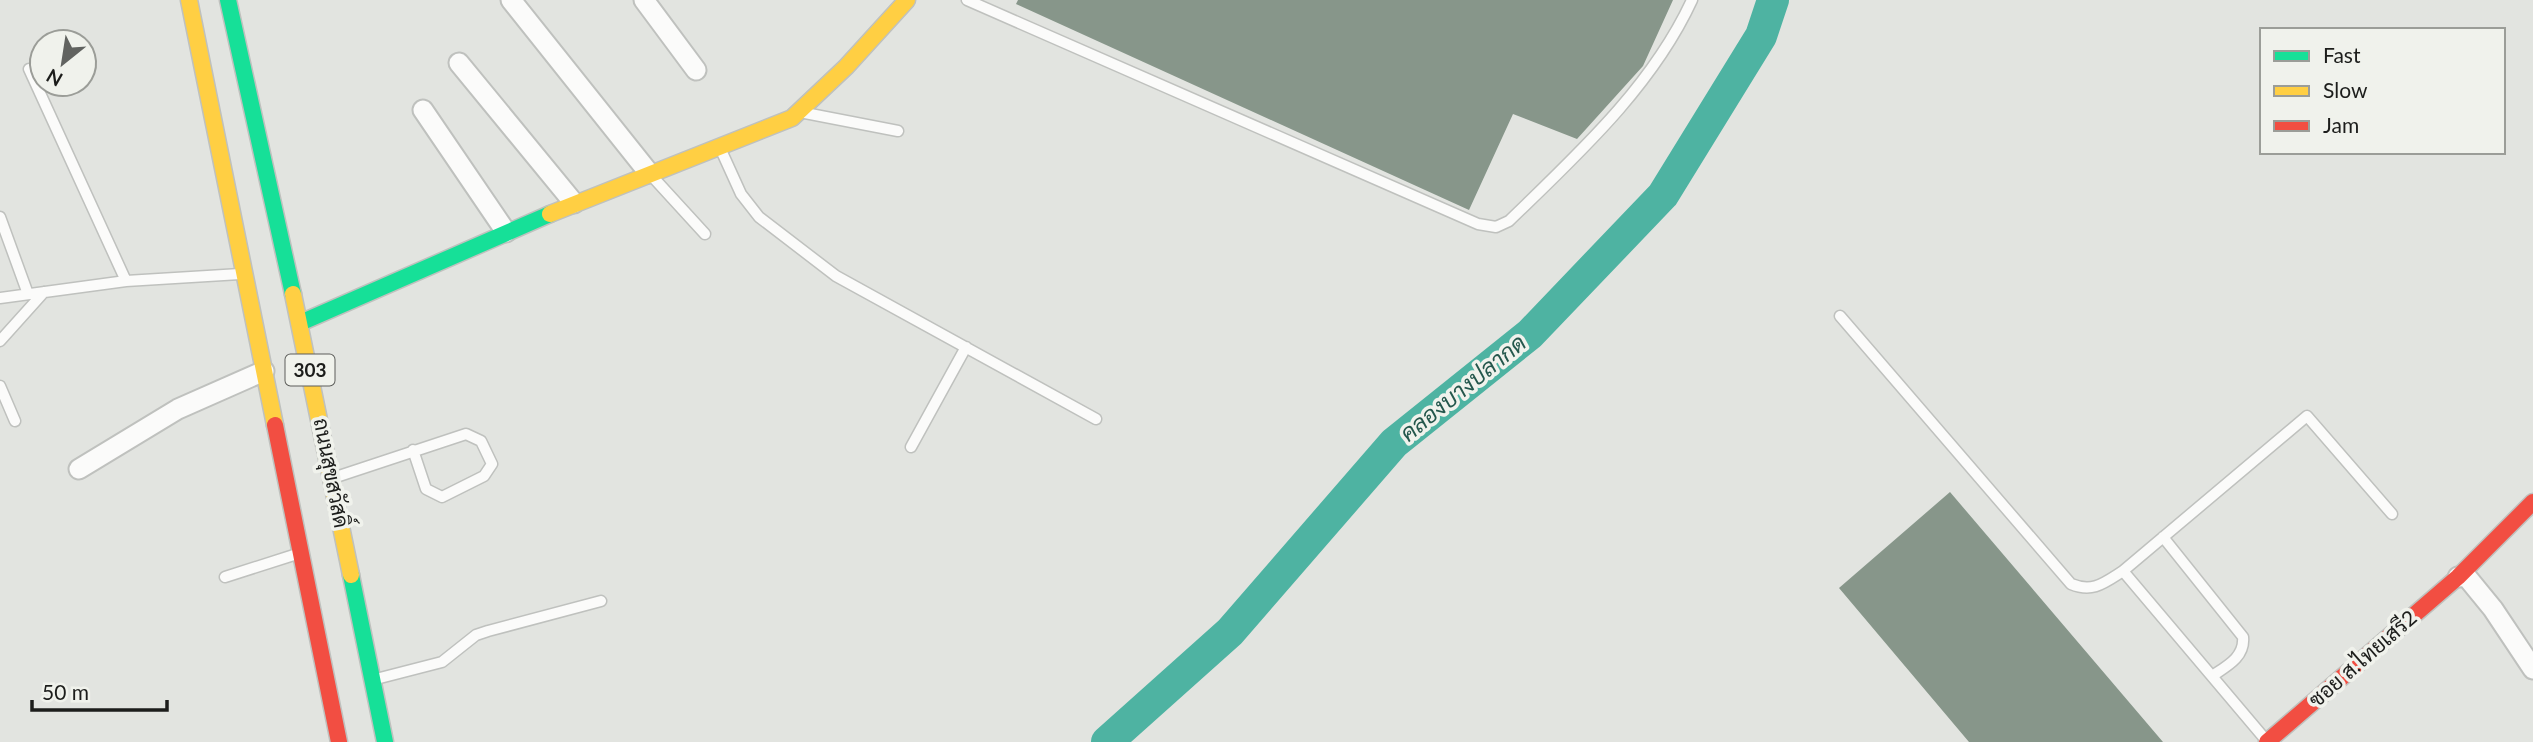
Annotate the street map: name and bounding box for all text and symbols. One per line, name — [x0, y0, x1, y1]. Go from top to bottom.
north arrow — [28, 28, 98, 98]
legend — [2260, 28, 2505, 154]
text: Fast — [2323, 42, 2361, 67]
text: N — [42, 65, 66, 92]
text: Slow — [2323, 77, 2368, 102]
text: Jam — [2323, 112, 2359, 137]
water label: คลองบางปลากด — [1394, 328, 1531, 447]
road number: 303 — [286, 354, 334, 386]
street label: ถนนสุขสวัสดิ์ — [307, 415, 361, 530]
street label: ซอย ส.ไทยเสรี2 — [2303, 604, 2421, 712]
scale bar — [32, 668, 166, 712]
text: 50 m — [42, 679, 89, 704]

